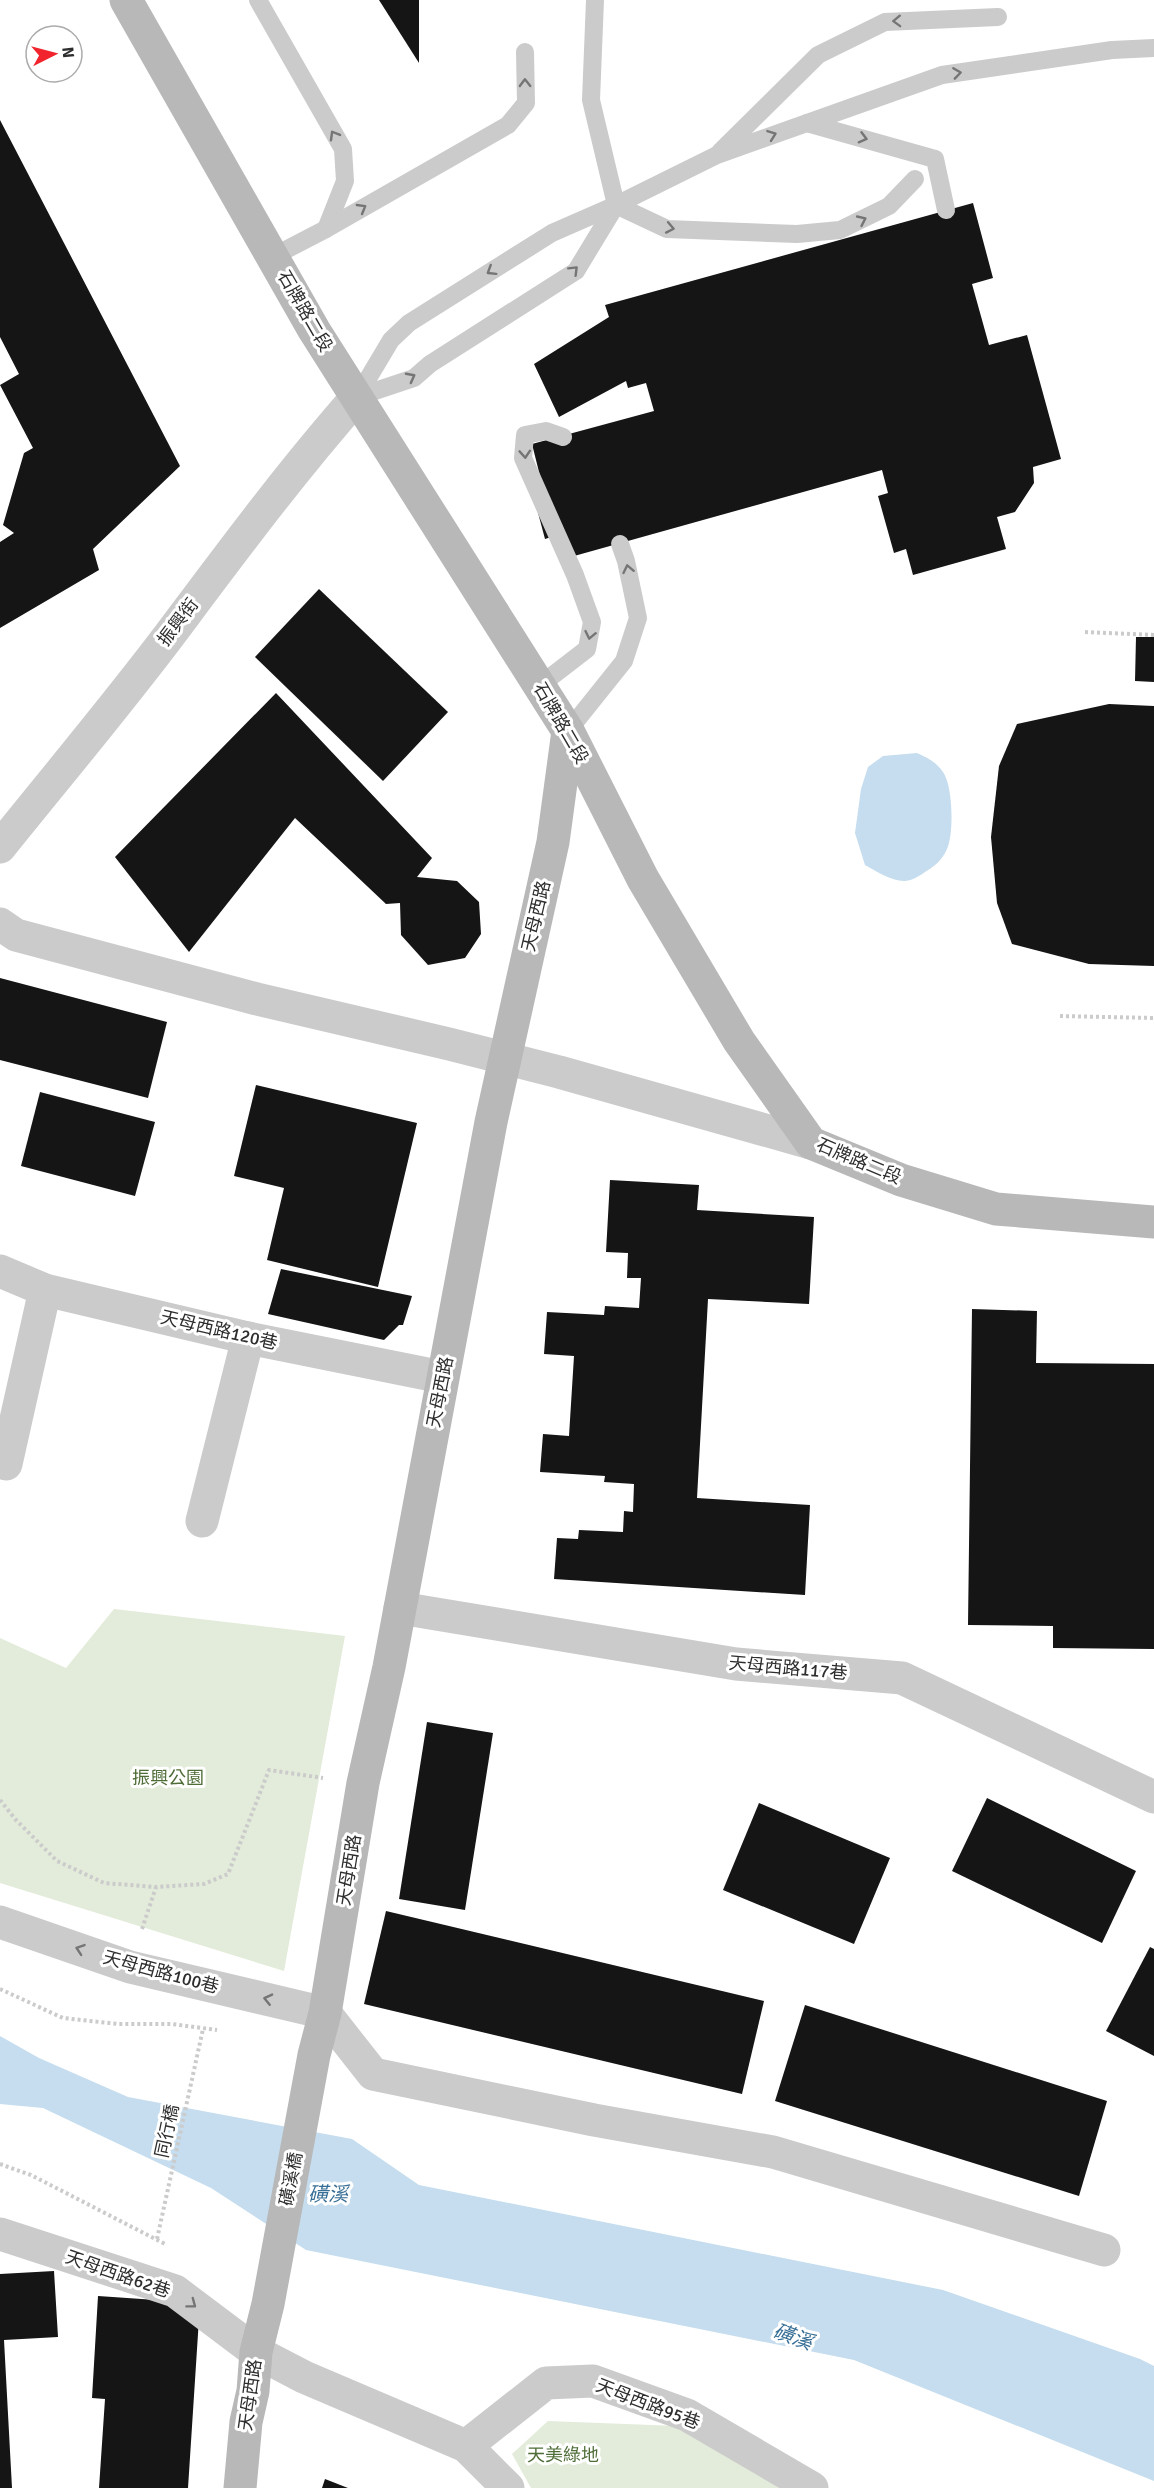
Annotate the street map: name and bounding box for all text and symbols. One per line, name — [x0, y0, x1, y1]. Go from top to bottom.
one-way arrow — [893, 15, 902, 28]
north arrow — [24, 24, 84, 84]
text: N — [57, 46, 78, 59]
one-way arrow — [952, 67, 962, 80]
one-way arrow — [519, 79, 531, 88]
one-way arrow — [330, 130, 342, 141]
one-way arrow — [767, 130, 777, 143]
one-way arrow — [858, 130, 868, 143]
one-way arrow — [356, 204, 366, 216]
one-way arrow — [855, 215, 866, 227]
one-way arrow — [665, 221, 675, 234]
one-way arrow — [487, 264, 497, 276]
one-way arrow — [567, 266, 577, 277]
street label: 石牌路二段 — [273, 267, 337, 355]
one-way arrow — [405, 373, 415, 384]
one-way arrow — [519, 450, 532, 459]
one-way arrow — [622, 564, 635, 574]
street label: 振興街 — [153, 594, 203, 650]
one-way arrow — [584, 630, 597, 640]
street label: 石牌路二段 — [529, 679, 593, 767]
street label: 天母西路 — [517, 878, 555, 954]
street label: 石牌路二段 — [813, 1133, 905, 1189]
street label: 天母西路120巷 — [158, 1306, 280, 1354]
street label: 天母西路 — [422, 1355, 458, 1429]
street label: 天母西路117巷 — [728, 1652, 848, 1684]
park label: 振興公園 — [132, 1767, 204, 1789]
street label: 天母西路 — [333, 1833, 365, 1907]
one-way arrow — [75, 1944, 86, 1957]
street label: 天母西路100巷 — [101, 1946, 221, 1998]
one-way arrow — [263, 1994, 273, 2007]
street label: 同行橋 — [151, 2102, 183, 2160]
street label: 磺溪橋 — [275, 2150, 307, 2208]
water label: 磺溪 — [308, 2182, 351, 2207]
street label: 天母西路62巷 — [63, 2246, 173, 2302]
one-way arrow — [186, 2297, 197, 2308]
water label: 磺溪 — [770, 2318, 819, 2357]
street label: 天母西路 — [234, 2358, 266, 2432]
street label: 天母西路95巷 — [593, 2374, 703, 2434]
park label: 天美綠地 — [527, 2444, 599, 2466]

